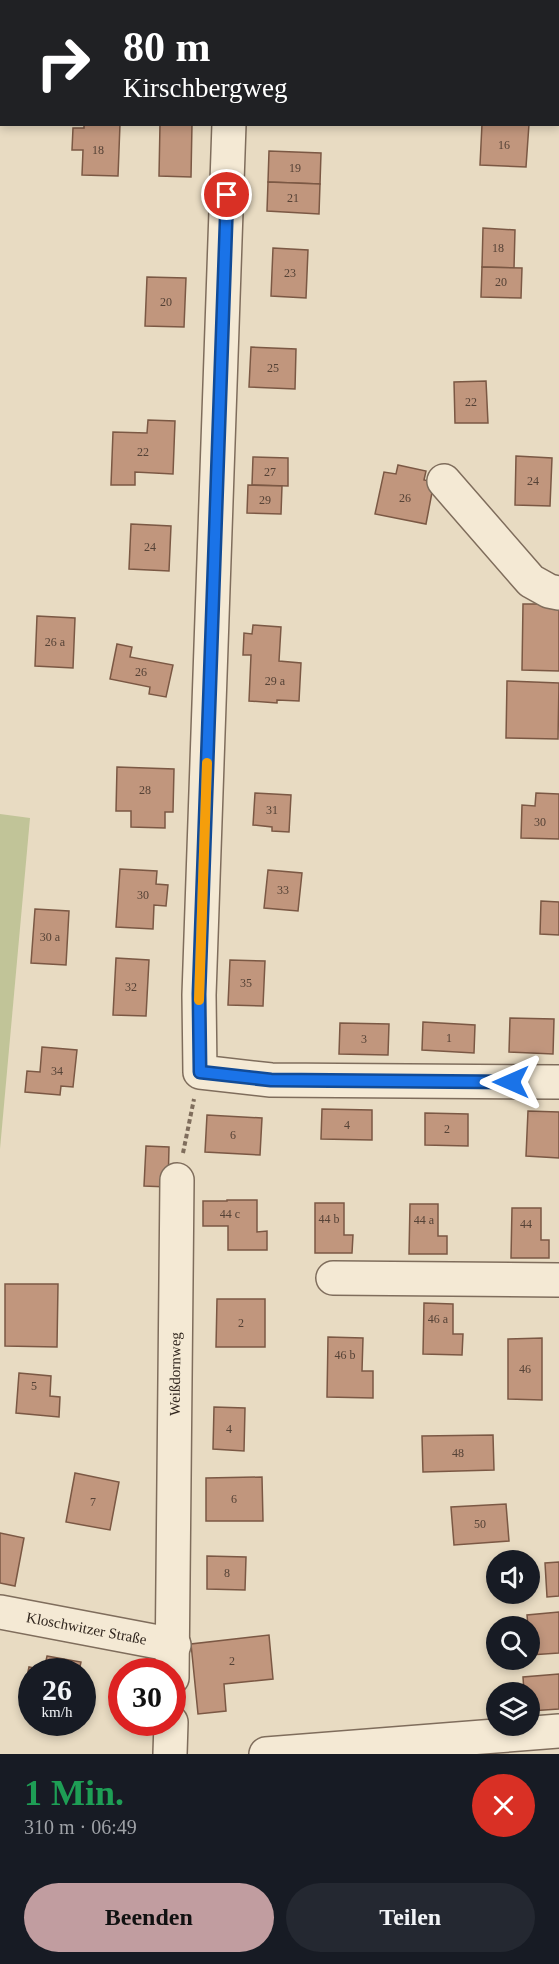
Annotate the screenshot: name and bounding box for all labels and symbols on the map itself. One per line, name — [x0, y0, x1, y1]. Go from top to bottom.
house number: 16 — [498, 138, 510, 152]
house number: 18 — [92, 143, 104, 157]
house number: 19 — [289, 161, 301, 175]
pin — [201, 169, 252, 220]
house number: 21 — [287, 191, 299, 205]
house number: 18 — [492, 241, 504, 255]
house number: 23 — [284, 266, 296, 280]
house number: 20 — [495, 275, 507, 289]
house number: 20 — [160, 295, 172, 309]
house number: 25 — [267, 361, 279, 375]
house number: 22 — [465, 395, 477, 409]
house number: 22 — [137, 445, 149, 459]
house number: 27 — [264, 465, 276, 479]
house number: 24 — [527, 474, 539, 488]
house number: 26 — [399, 491, 411, 505]
house number: 29 — [259, 493, 271, 507]
house number: 24 — [144, 540, 156, 554]
house number: 26 a — [45, 635, 66, 649]
house number: 26 — [135, 665, 147, 679]
house number: 29 a — [265, 674, 286, 688]
house number: 28 — [139, 783, 151, 797]
house number: 31 — [266, 803, 278, 817]
house number: 30 — [534, 815, 546, 829]
house number: 33 — [277, 883, 289, 897]
house number: 30 — [137, 888, 149, 902]
house number: 30 a — [40, 930, 61, 944]
house number: 35 — [240, 976, 252, 990]
house number: 32 — [125, 980, 137, 994]
house number: 1 — [446, 1031, 452, 1045]
house number: 3 — [361, 1032, 367, 1046]
position arrow — [479, 1050, 543, 1114]
house number: 34 — [51, 1064, 63, 1078]
house number: 4 — [344, 1118, 350, 1132]
house number: 2 — [444, 1122, 450, 1136]
house number: 6 — [230, 1128, 236, 1142]
house number: 44 c — [220, 1207, 240, 1221]
house number: 44 b — [319, 1212, 340, 1226]
house number: 44 a — [414, 1213, 435, 1227]
house number: 44 — [520, 1217, 532, 1231]
house number: 46 a — [428, 1312, 449, 1326]
house number: 2 — [238, 1316, 244, 1330]
street label: Weißdornweg — [167, 1332, 183, 1416]
house number: 46 b — [335, 1348, 356, 1362]
house number: 46 — [519, 1362, 531, 1376]
house number: 5 — [31, 1379, 37, 1393]
house number: 4 — [226, 1422, 232, 1436]
house number: 48 — [452, 1446, 464, 1460]
house number: 6 — [231, 1492, 237, 1506]
house number: 7 — [90, 1495, 96, 1509]
house number: 50 — [474, 1517, 486, 1531]
house number: 8 — [224, 1566, 230, 1580]
street label: Kloschwitzer Straße — [25, 1609, 148, 1648]
house number: 2 — [229, 1654, 235, 1668]
speed limit sign: 30 — [108, 1658, 186, 1736]

